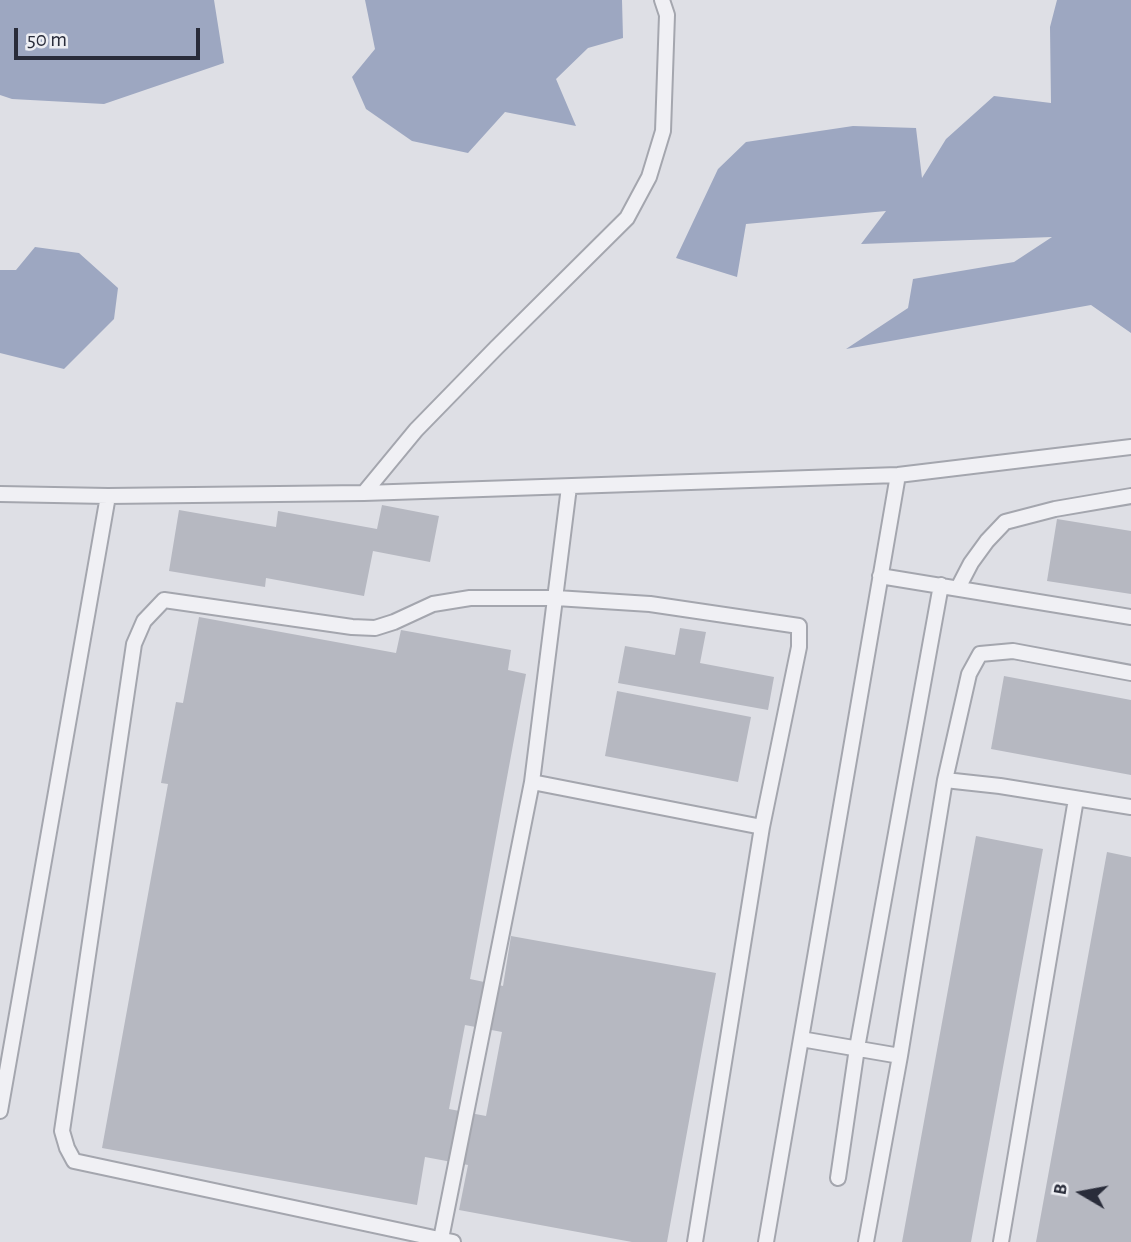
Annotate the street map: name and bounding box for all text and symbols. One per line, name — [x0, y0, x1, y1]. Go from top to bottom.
scale bar — [18, 14, 203, 58]
text: 50 m — [27, 29, 67, 50]
north arrow — [1047, 1158, 1117, 1228]
text: B — [1051, 1182, 1071, 1196]

